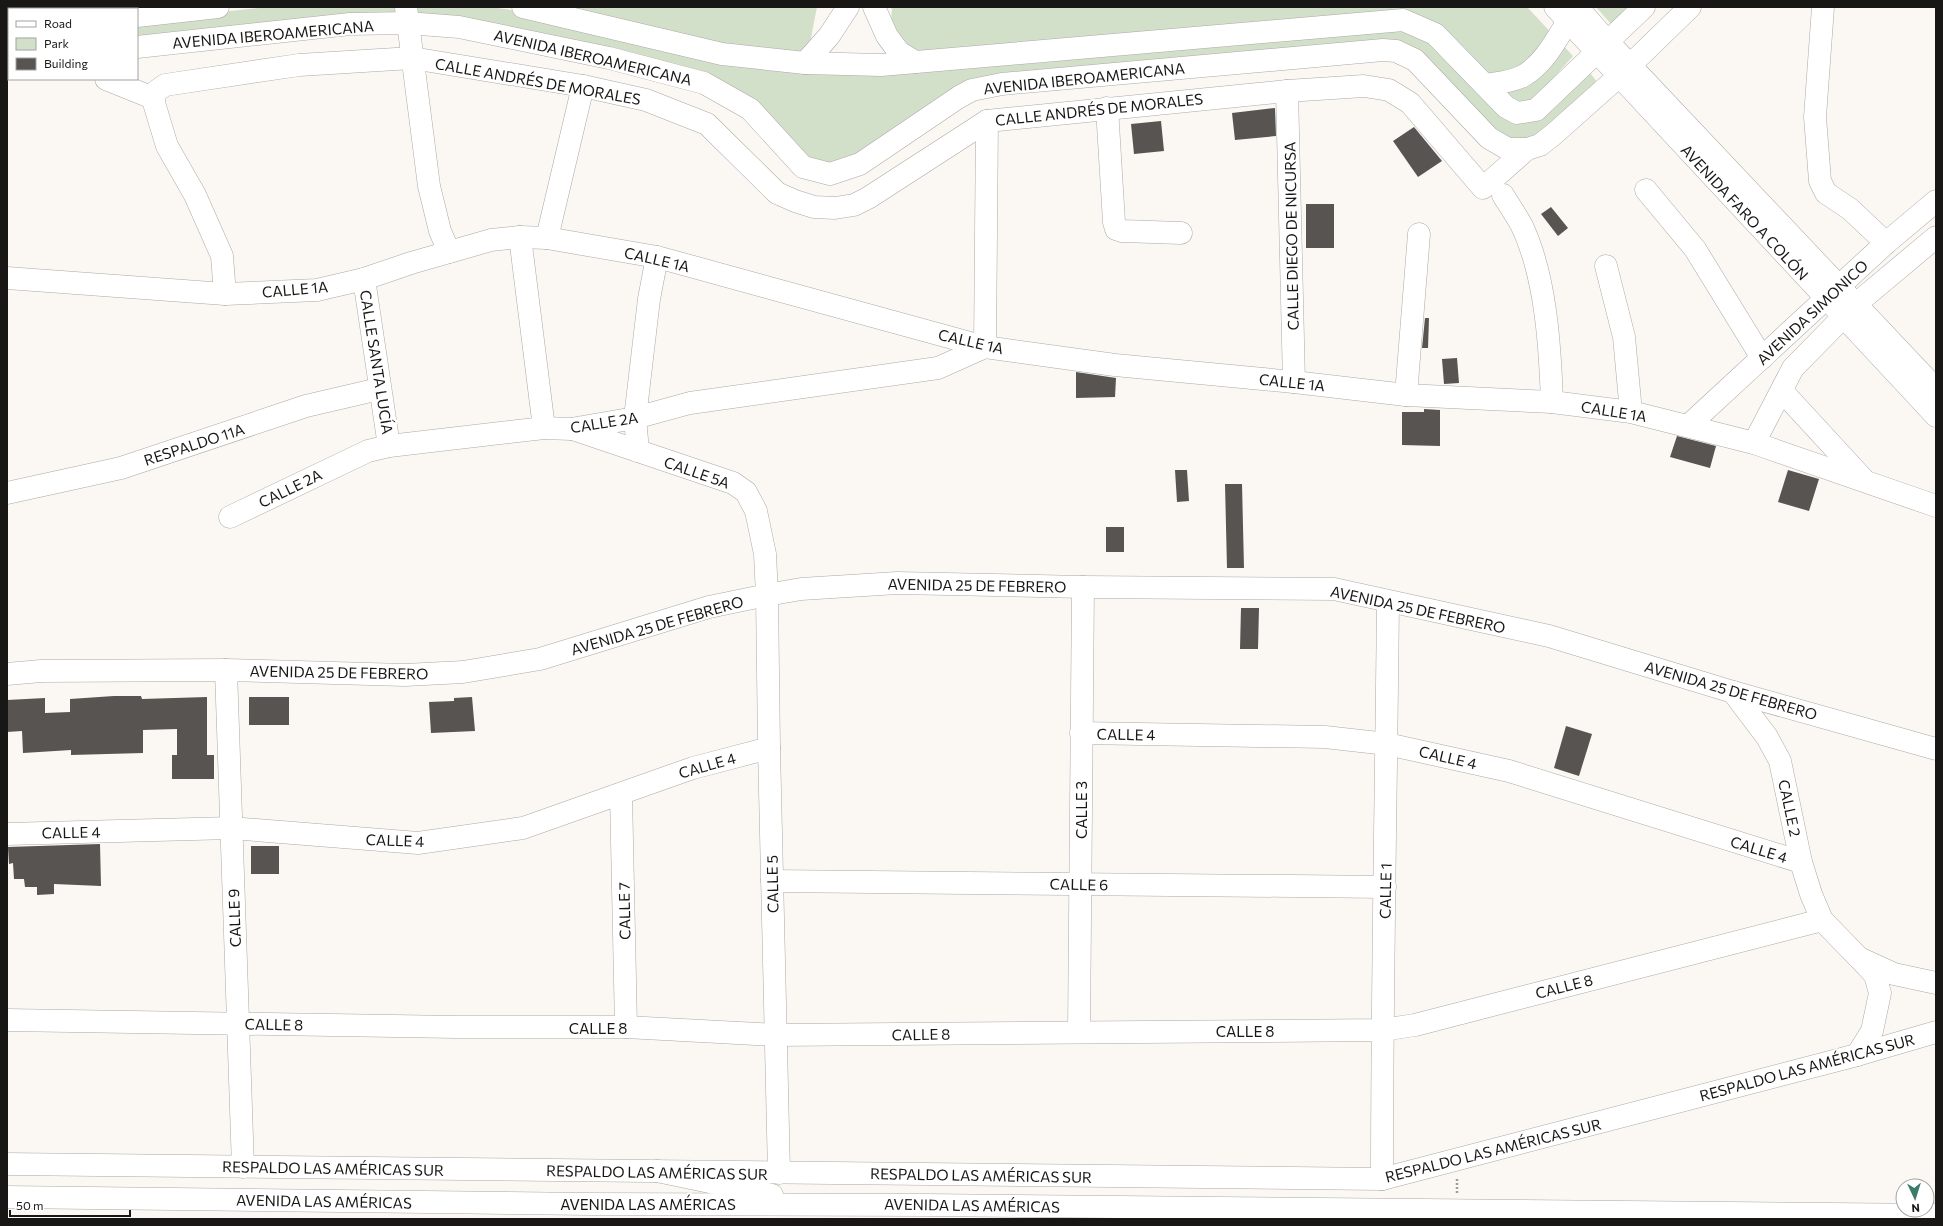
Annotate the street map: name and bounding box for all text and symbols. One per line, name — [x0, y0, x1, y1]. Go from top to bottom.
legend — [8, 8, 138, 80]
text: Road — [44, 16, 72, 30]
street label: AVENIDA IBEROAMERICANA — [171, 16, 375, 52]
street label: AVENIDA IBEROAMERICANA — [492, 25, 694, 89]
text: Park — [44, 36, 70, 50]
street label: CALLE ANDRÉS DE MORALES — [434, 53, 643, 108]
text: Building — [44, 56, 88, 70]
street label: AVENIDA IBEROAMERICANA — [982, 58, 1186, 98]
street label: CALLE ANDRÉS DE MORALES — [994, 88, 1204, 129]
street label: AVENIDA FARO A COLÓN — [1677, 140, 1813, 283]
street label: CALLE DIEGO DE NICURSA — [1280, 142, 1302, 330]
street label: CALLE 1A — [623, 243, 691, 275]
street label: AVENIDA SIMONICO — [1753, 256, 1871, 368]
street label: CALLE 1A — [261, 277, 329, 301]
street label: CALLE SANTA LUCÍA — [357, 288, 398, 435]
street label: CALLE 1A — [937, 325, 1005, 357]
street label: CALLE 1A — [1258, 370, 1326, 394]
street label: CALLE 1A — [1580, 397, 1648, 425]
street label: CALLE 2A — [569, 408, 639, 436]
street label: RESPALDO 11A — [141, 419, 247, 469]
street label: CALLE 5A — [662, 452, 732, 492]
street label: CALLE 2A — [255, 465, 325, 511]
street label: AVENIDA 25 DE FEBRERO — [888, 574, 1066, 596]
street label: AVENIDA 25 DE FEBRERO — [1329, 582, 1507, 636]
street label: AVENIDA 25 DE FEBRERO — [569, 592, 745, 658]
street label: AVENIDA 25 DE FEBRERO — [1643, 657, 1819, 723]
street label: AVENIDA 25 DE FEBRERO — [250, 661, 428, 683]
street label: CALLE 4 — [1097, 724, 1155, 744]
street label: CALLE 4 — [1417, 742, 1479, 772]
street label: CALLE 4 — [676, 748, 738, 782]
street label: CALLE 2 — [1775, 778, 1805, 838]
street label: CALLE 3 — [1072, 781, 1090, 839]
street label: CALLE 4 — [42, 822, 100, 842]
street label: CALLE 4 — [365, 830, 425, 850]
street label: CALLE 4 — [1728, 832, 1790, 866]
street label: CALLE 5 — [762, 855, 782, 913]
street label: CALLE 1 — [1376, 863, 1394, 919]
street label: CALLE 6 — [1050, 874, 1108, 894]
street label: CALLE 7 — [614, 882, 634, 940]
street label: CALLE 9 — [224, 888, 244, 948]
street label: CALLE 8 — [1533, 970, 1595, 1002]
street label: CALLE 8 — [245, 1014, 303, 1034]
street label: CALLE 8 — [569, 1019, 627, 1037]
street label: CALLE 8 — [1216, 1022, 1274, 1040]
street label: CALLE 8 — [892, 1024, 950, 1044]
street label: RESPALDO LAS AMÉRICAS SUR — [1697, 1029, 1917, 1104]
street label: RESPALDO LAS AMÉRICAS SUR — [1383, 1113, 1603, 1186]
street label: RESPALDO LAS AMÉRICAS SUR — [222, 1156, 444, 1179]
street label: RESPALDO LAS AMÉRICAS SUR — [546, 1160, 768, 1183]
street label: RESPALDO LAS AMÉRICAS SUR — [870, 1163, 1092, 1186]
north arrow — [1895, 1178, 1935, 1218]
street label: AVENIDA LAS AMÉRICAS — [236, 1189, 412, 1212]
scale bar — [10, 1192, 130, 1218]
street label: AVENIDA LAS AMÉRICAS — [884, 1193, 1060, 1216]
street label: AVENIDA LAS AMÉRICAS — [560, 1194, 736, 1213]
text: 50 m — [16, 1198, 44, 1212]
text: N — [1911, 1202, 1920, 1215]

